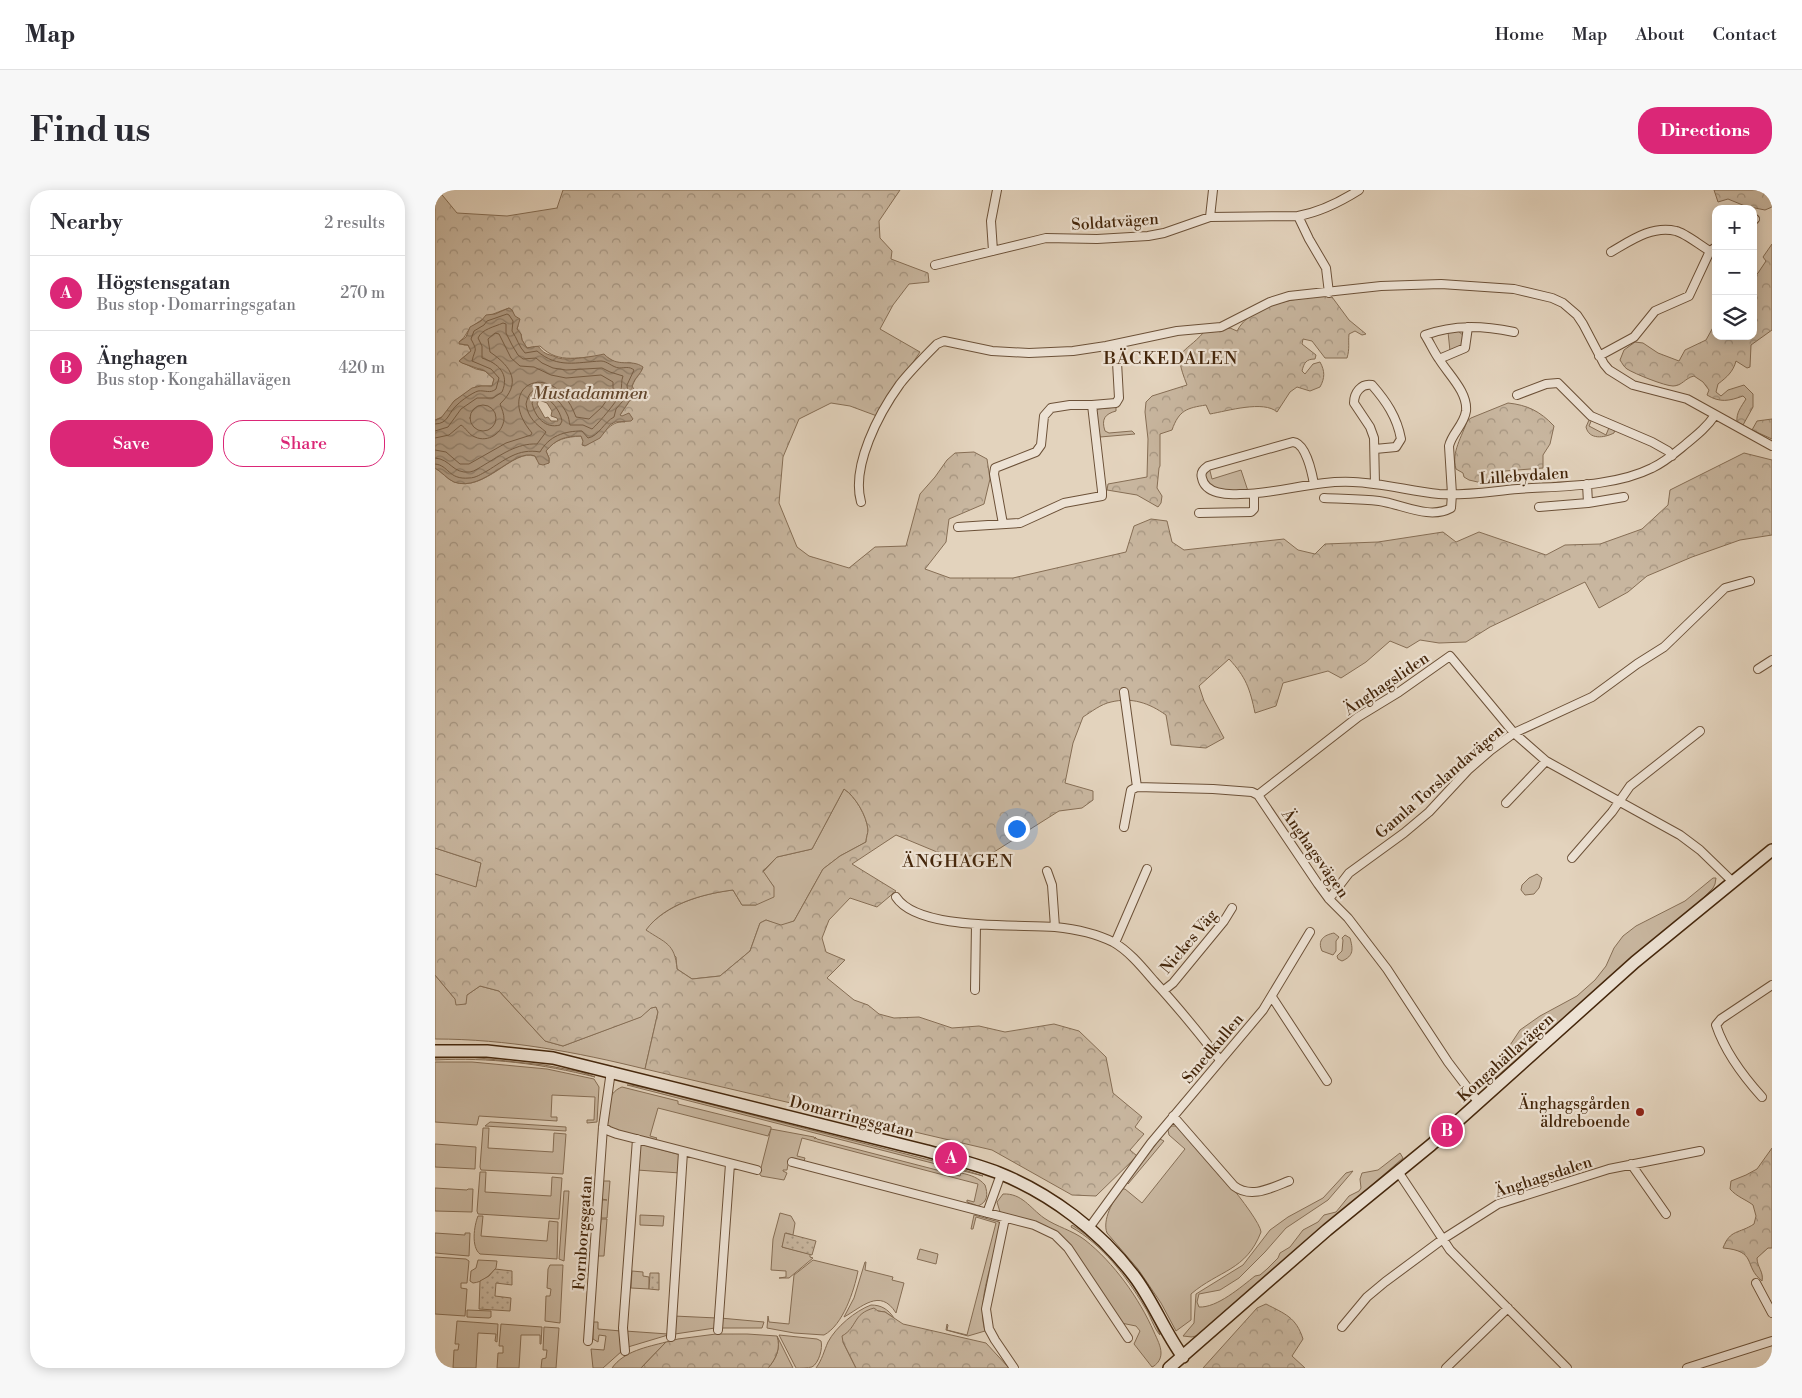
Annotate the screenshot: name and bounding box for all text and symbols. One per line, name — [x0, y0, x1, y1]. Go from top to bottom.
text: Map — [25, 20, 75, 50]
text: Home — [1495, 23, 1544, 46]
text: Map — [1572, 23, 1608, 46]
text: About — [1636, 23, 1685, 46]
text: Contact — [1713, 23, 1777, 46]
button: Directions — [1638, 107, 1772, 154]
text: Find us — [30, 109, 150, 152]
map controls — [1712, 205, 1757, 340]
button: + — [1712, 205, 1757, 250]
street label: Soldatvägen — [1071, 209, 1160, 235]
text: Nearby — [50, 210, 123, 236]
text: 2 results — [324, 213, 385, 233]
button: − — [1712, 250, 1757, 295]
text: Högstensgatan — [97, 271, 230, 295]
text: A — [60, 283, 72, 303]
text: 270 m — [340, 283, 385, 303]
text: Bus stop · Domarringsgatan — [97, 295, 296, 315]
button: layers — [1712, 295, 1757, 340]
text: Änghagen — [97, 346, 188, 370]
district label: BÄCKEDALEN — [1103, 347, 1238, 370]
text: B — [60, 358, 72, 378]
text: 420 m — [338, 358, 385, 378]
text: Bus stop · Kongahällavägen — [97, 370, 291, 390]
water label: Mustadammen — [532, 382, 649, 405]
button: Save — [50, 420, 213, 467]
button: Share — [223, 420, 385, 467]
street label: Lillebydalen — [1479, 463, 1570, 489]
street label: Änghagsliden — [1339, 647, 1433, 720]
street label: Gamla Torslandavägen — [1371, 720, 1508, 843]
street label: Änghagsvägen — [1277, 804, 1354, 902]
your location — [1004, 816, 1030, 842]
district label: ÄNGHAGEN — [901, 850, 1014, 873]
street label: Nickes Väg — [1156, 905, 1222, 978]
street label: Smedkullen — [1178, 1009, 1248, 1088]
street label: Kongahällavägen — [1453, 1009, 1558, 1106]
street label: Domarringsgatan — [787, 1092, 917, 1142]
place label: Änghagsgården äldreboende — [1517, 1093, 1630, 1132]
marker: Änghagsgården äldreboende — [1634, 1106, 1646, 1118]
pin: B — [1431, 1112, 1463, 1150]
pin: A — [935, 1139, 967, 1177]
street label: Änghagsdalen — [1491, 1151, 1595, 1202]
street label: Fornborgsgatan — [569, 1174, 597, 1291]

